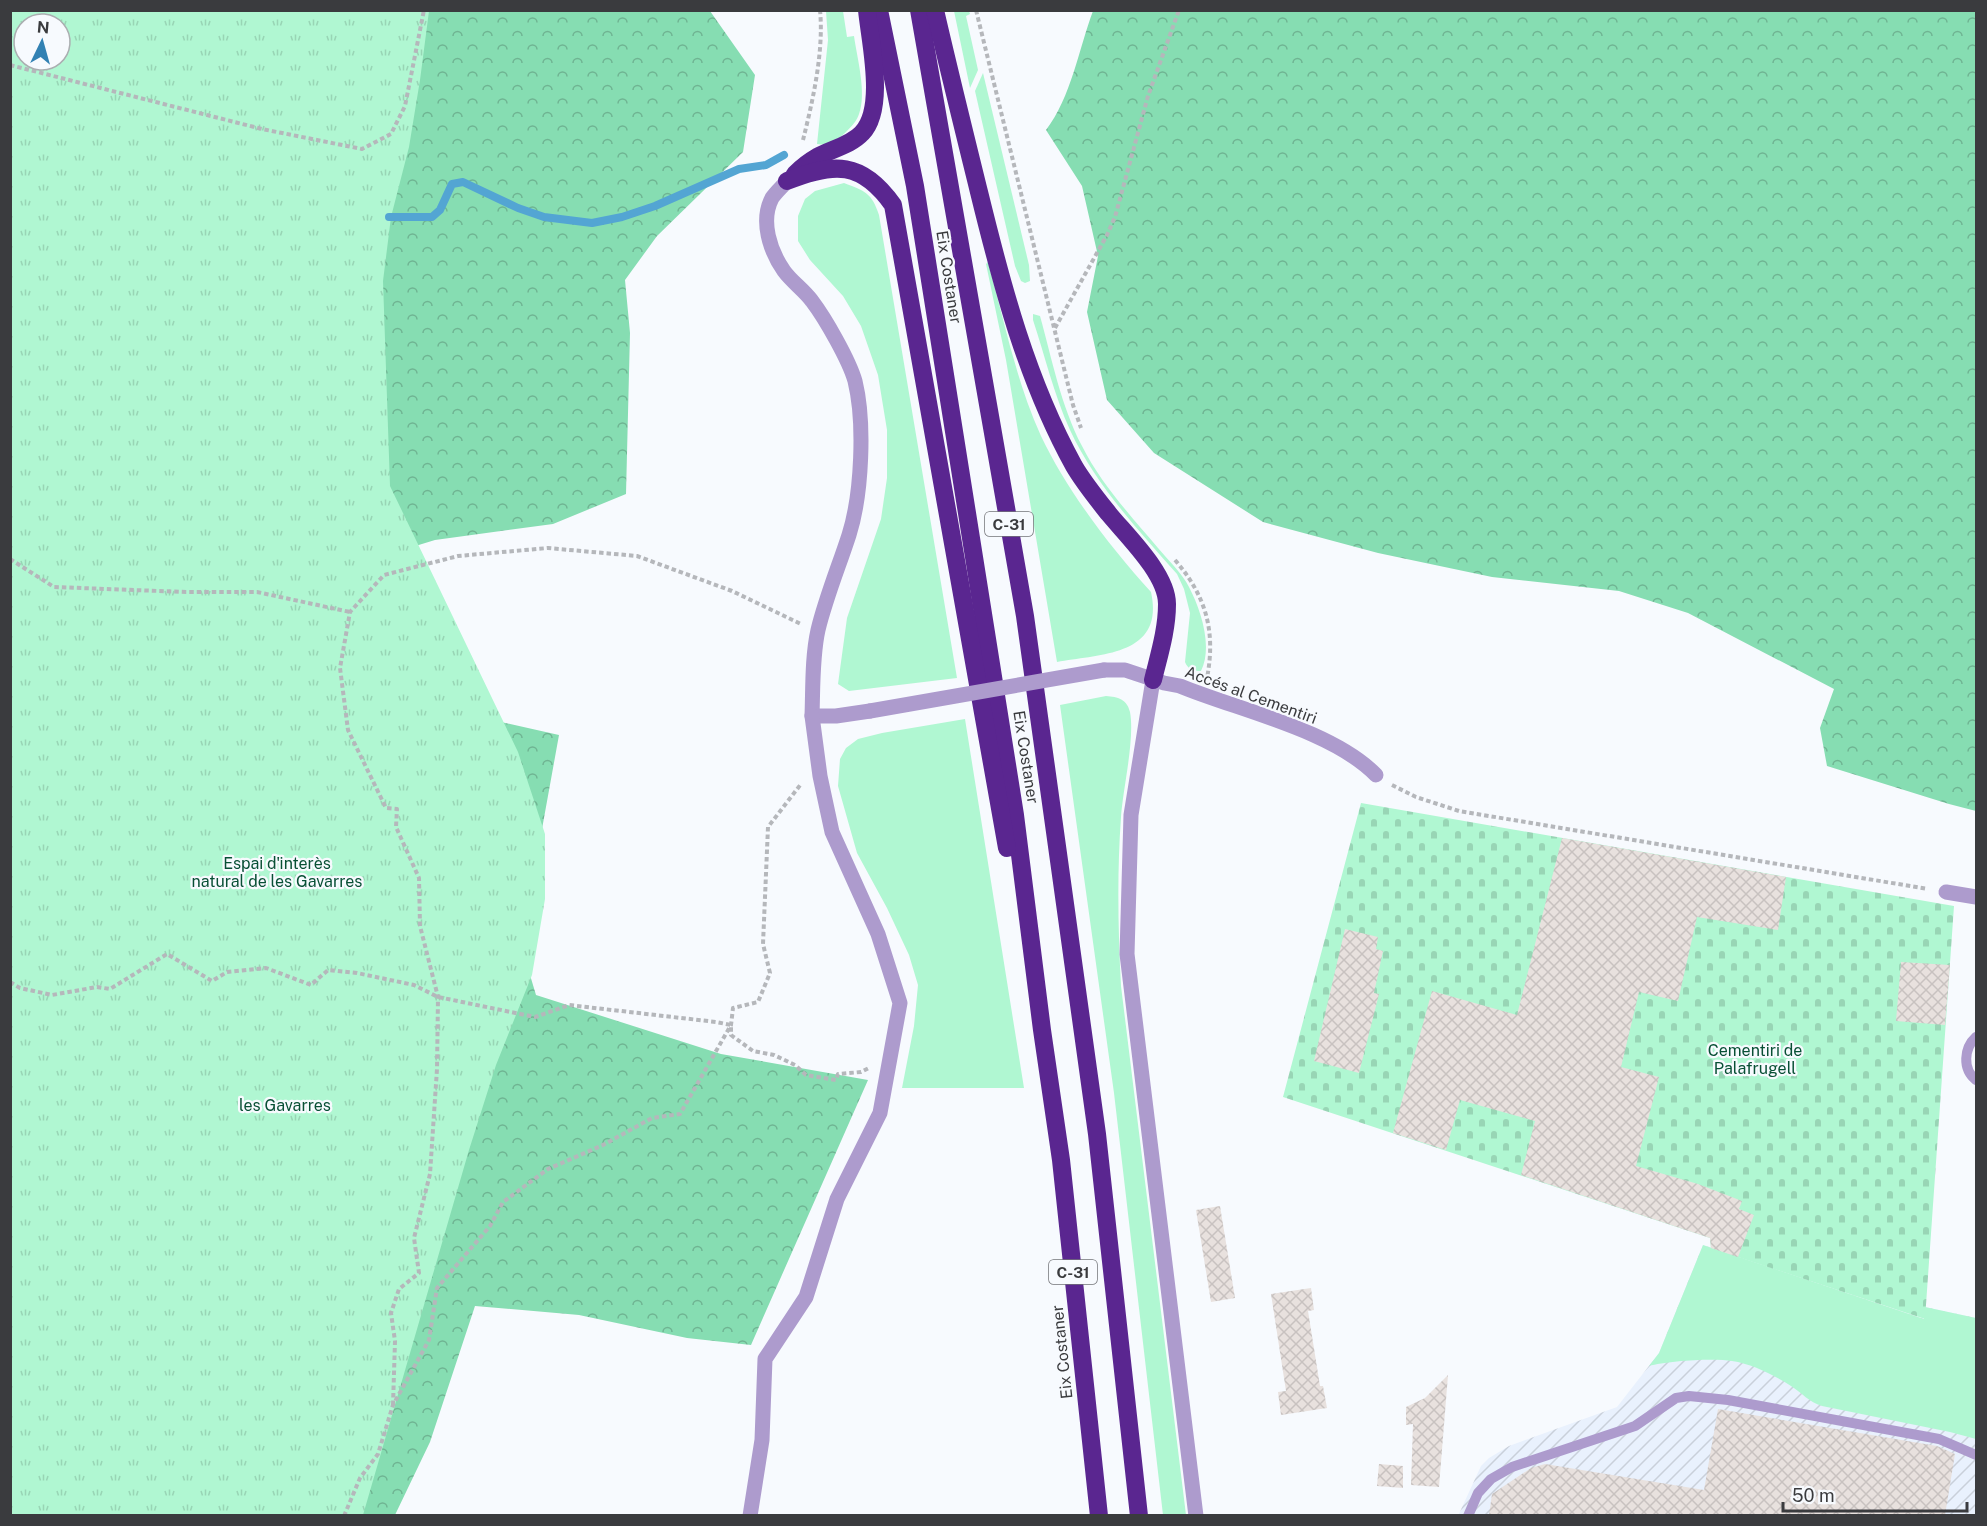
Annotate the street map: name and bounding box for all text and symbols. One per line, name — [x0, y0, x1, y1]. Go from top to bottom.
north arrow — [12, 12, 72, 72]
text: N — [36, 18, 50, 38]
street label: Eix Costaner — [932, 229, 966, 325]
road number: C-31 — [985, 512, 1033, 536]
street label: Accés al Cementiri — [1182, 662, 1320, 728]
street label: Eix Costaner — [1009, 709, 1043, 805]
park label: Espai d'interès natural de les Gavarres — [192, 854, 362, 891]
park label: Cementiri de Palafrugell — [1708, 1041, 1802, 1078]
park label: les Gavarres — [239, 1096, 331, 1115]
road number: C-31 — [1049, 1260, 1097, 1284]
street label: Eix Costaner — [1048, 1304, 1076, 1400]
scale bar — [1783, 1475, 1968, 1513]
text: 50 m — [1792, 1485, 1835, 1506]

